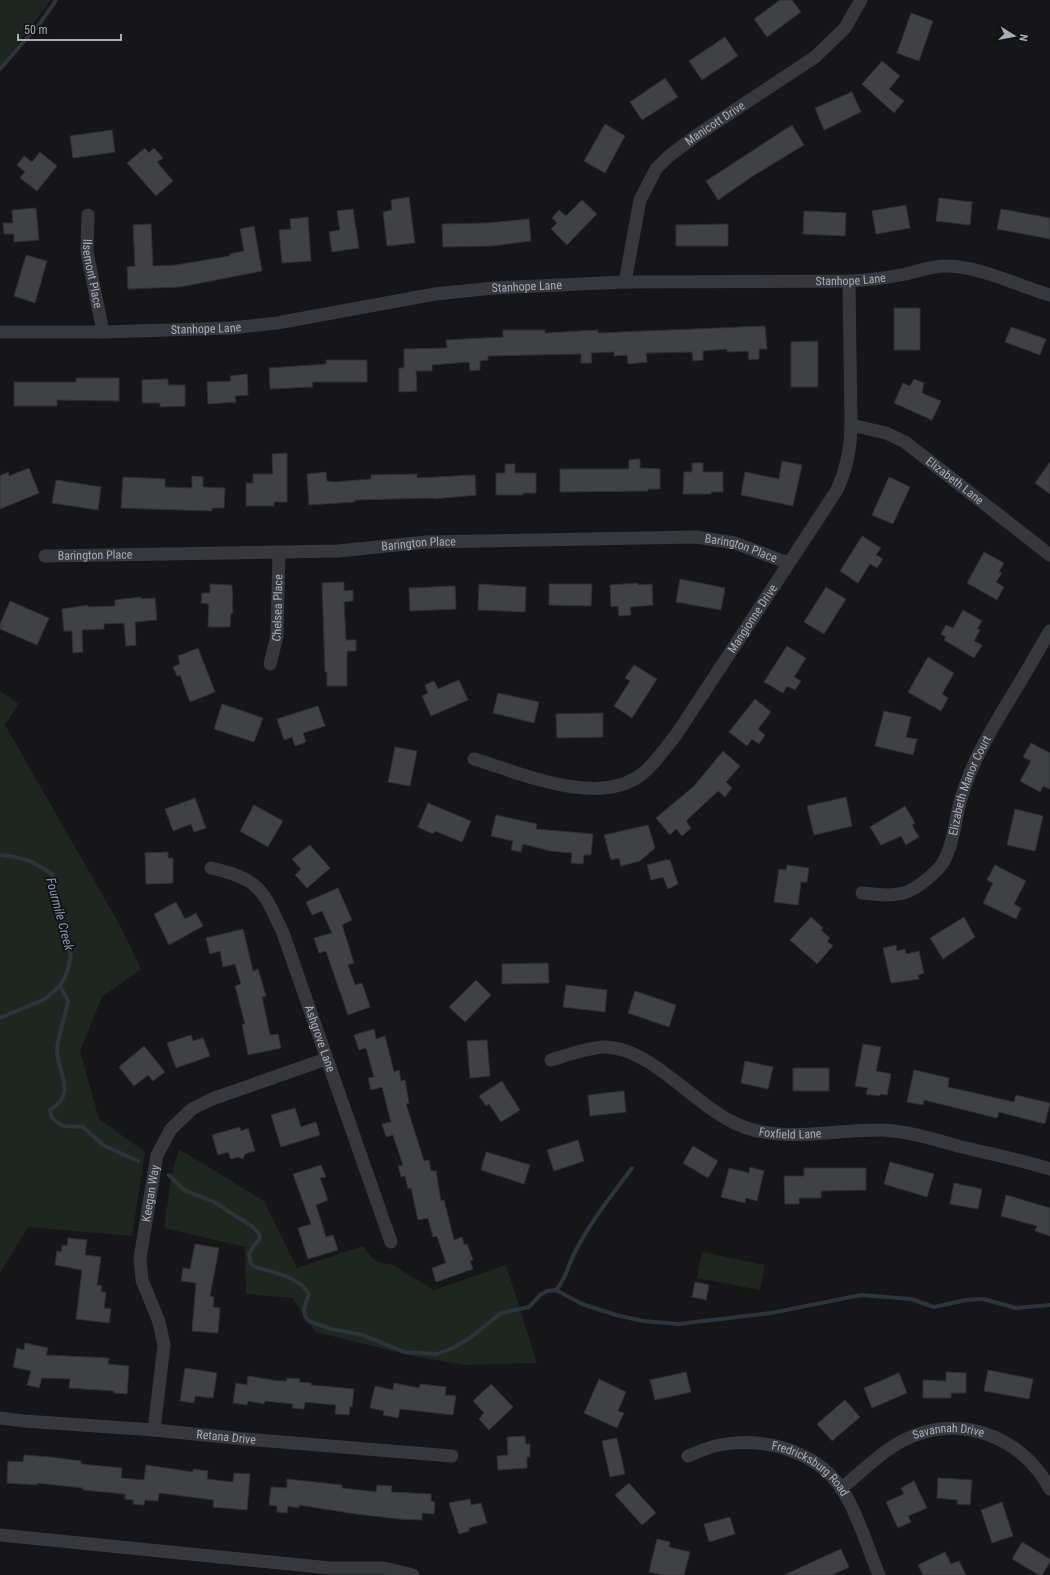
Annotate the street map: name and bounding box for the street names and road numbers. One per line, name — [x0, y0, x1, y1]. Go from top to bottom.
street label: Manicott Drive — [682, 98, 748, 148]
street label: Ilsemont Place — [80, 239, 105, 310]
street label: Stanhope Lane — [815, 271, 887, 288]
street label: Stanhope Lane — [491, 278, 563, 295]
street label: Stanhope Lane — [171, 320, 242, 337]
street label: Elizabeth Lane — [923, 454, 987, 508]
street label: Barington Place — [704, 531, 779, 565]
street label: Barington Place — [381, 534, 456, 554]
street label: Barington Place — [57, 548, 133, 563]
street label: Chelsea Place — [269, 574, 285, 643]
street label: Mangionne Drive — [725, 581, 780, 656]
street label: Elizabeth Manor Court — [946, 733, 994, 837]
street label: Ashgrove Lane — [302, 1003, 338, 1074]
street label: Foxfield Lane — [758, 1124, 822, 1142]
street label: Keegan Way — [139, 1164, 162, 1223]
street label: Savannah Drive — [910, 1421, 986, 1442]
street label: Retana Drive — [196, 1427, 257, 1447]
street label: Fredricksburg Road — [770, 1438, 852, 1499]

